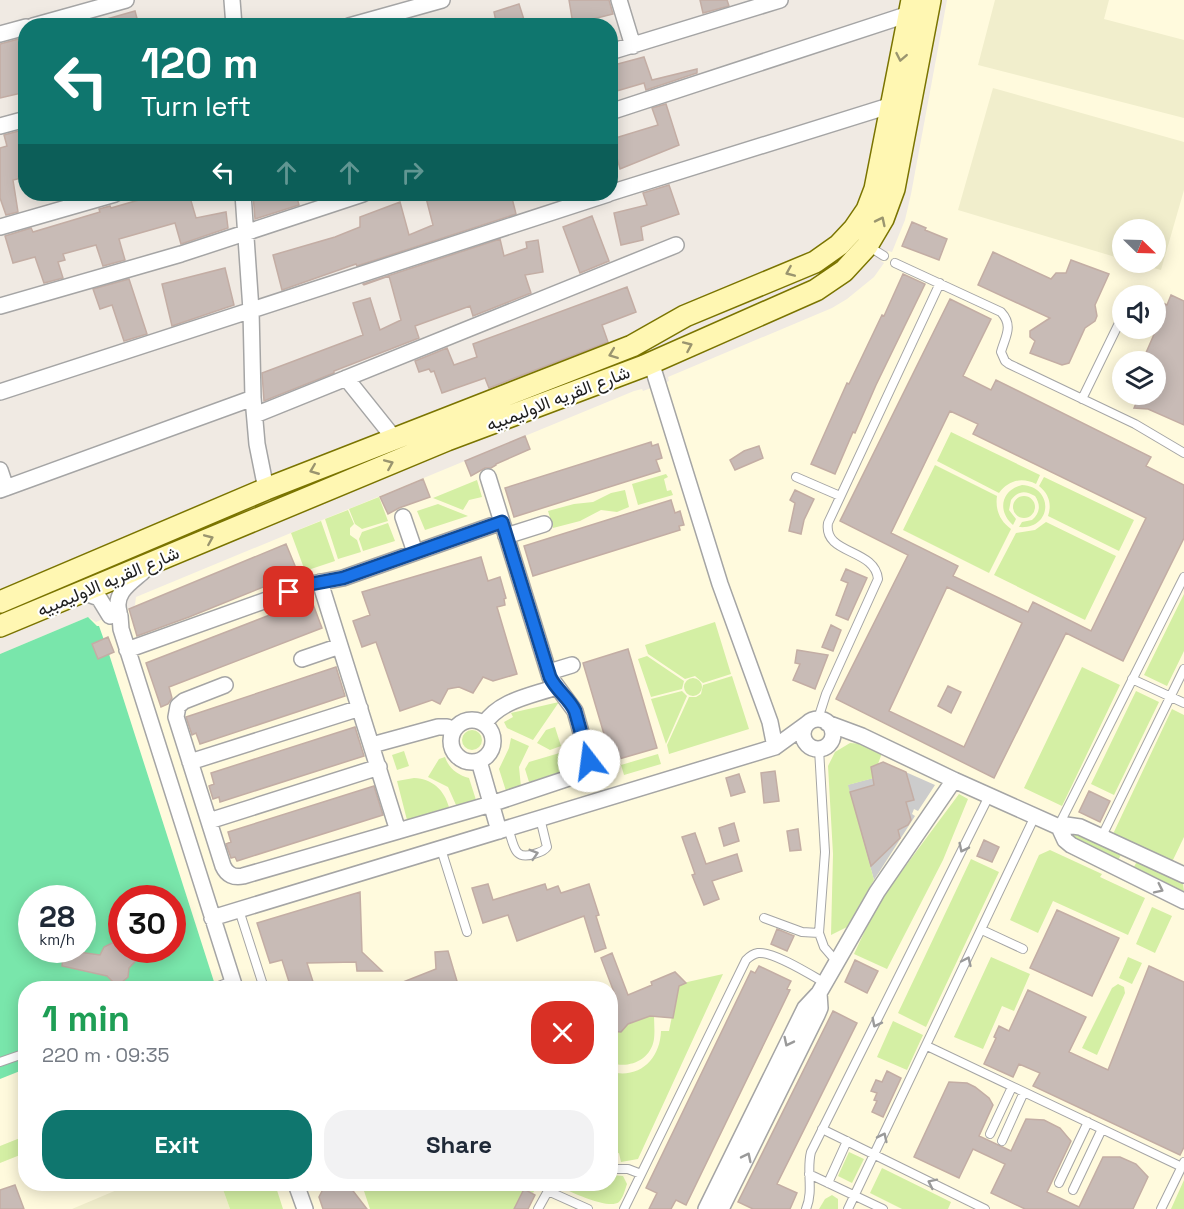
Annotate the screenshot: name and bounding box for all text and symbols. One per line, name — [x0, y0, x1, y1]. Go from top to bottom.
text: 120 m — [141, 37, 259, 90]
icon: left — [42, 42, 120, 120]
one-way arrow — [895, 52, 908, 62]
text: Turn left — [141, 89, 251, 124]
icon: left — [207, 156, 240, 189]
icon: ahead — [270, 156, 303, 189]
icon: ahead — [333, 156, 366, 189]
icon: right — [396, 156, 429, 189]
one-way arrow — [874, 216, 886, 227]
north arrow — [1112, 219, 1166, 273]
map controls — [1112, 219, 1166, 405]
one-way arrow — [785, 265, 796, 277]
button: sound — [1112, 285, 1166, 339]
one-way arrow — [681, 342, 692, 354]
one-way arrow — [608, 346, 619, 359]
button: layers — [1112, 351, 1166, 405]
street label: شارع القريه الاوليمبيه — [483, 360, 634, 437]
one-way arrow — [383, 459, 394, 471]
one-way arrow — [309, 463, 320, 475]
one-way arrow — [203, 534, 214, 546]
street label: شارع القريه الاوليمبيه — [33, 541, 183, 622]
pin — [263, 566, 314, 617]
icon: arrive — [272, 575, 305, 608]
position arrow — [557, 729, 621, 793]
one-way arrow — [958, 842, 970, 853]
one-way arrow — [528, 849, 539, 861]
one-way arrow — [1153, 882, 1164, 893]
speed limit sign: 30 — [108, 885, 186, 963]
text: 28 — [39, 897, 75, 936]
text: km/h — [39, 930, 75, 949]
one-way arrow — [959, 957, 971, 968]
text: 1 min — [42, 996, 130, 1042]
button: close — [531, 1001, 594, 1064]
one-way arrow — [871, 1016, 883, 1027]
one-way arrow — [784, 1035, 796, 1046]
text: 220 m · 09:35 — [42, 1042, 169, 1068]
button: Exit — [42, 1110, 312, 1179]
button: Share — [324, 1110, 594, 1179]
one-way arrow — [875, 1133, 887, 1144]
one-way arrow — [740, 1152, 751, 1163]
one-way arrow — [928, 1179, 939, 1191]

